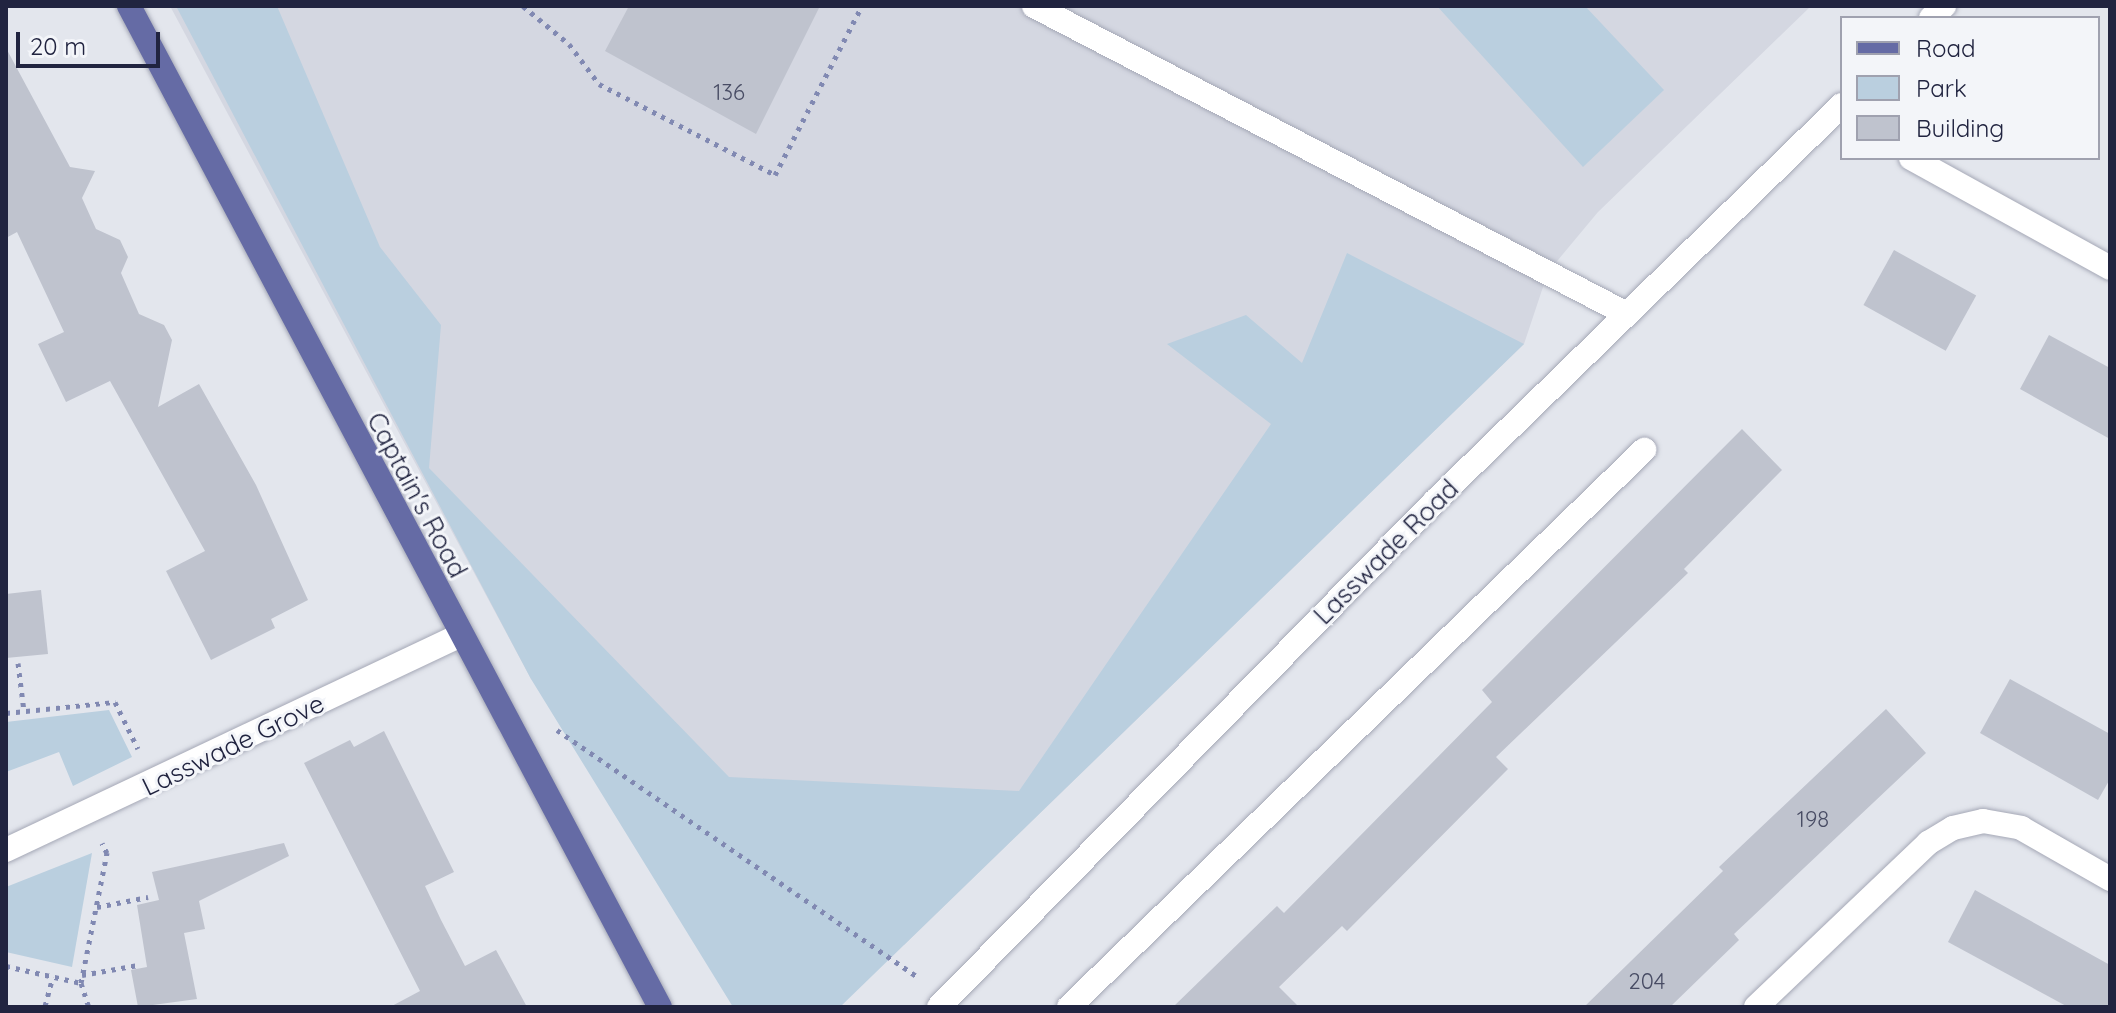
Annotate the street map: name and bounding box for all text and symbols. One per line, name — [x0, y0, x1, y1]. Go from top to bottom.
scale bar — [20, 16, 164, 66]
legend — [1840, 16, 2100, 160]
text: 20 m — [30, 31, 86, 61]
text: Road — [1916, 33, 1976, 63]
text: Park — [1916, 73, 1967, 103]
house number: 136 — [713, 80, 745, 106]
text: Building — [1916, 113, 2004, 143]
street label: Captain's Road — [360, 407, 474, 583]
street label: Lasswade Road — [1307, 473, 1465, 631]
street label: Lasswade Grove — [137, 688, 329, 802]
house number: 198 — [1797, 807, 1829, 833]
house number: 204 — [1629, 969, 1665, 995]

